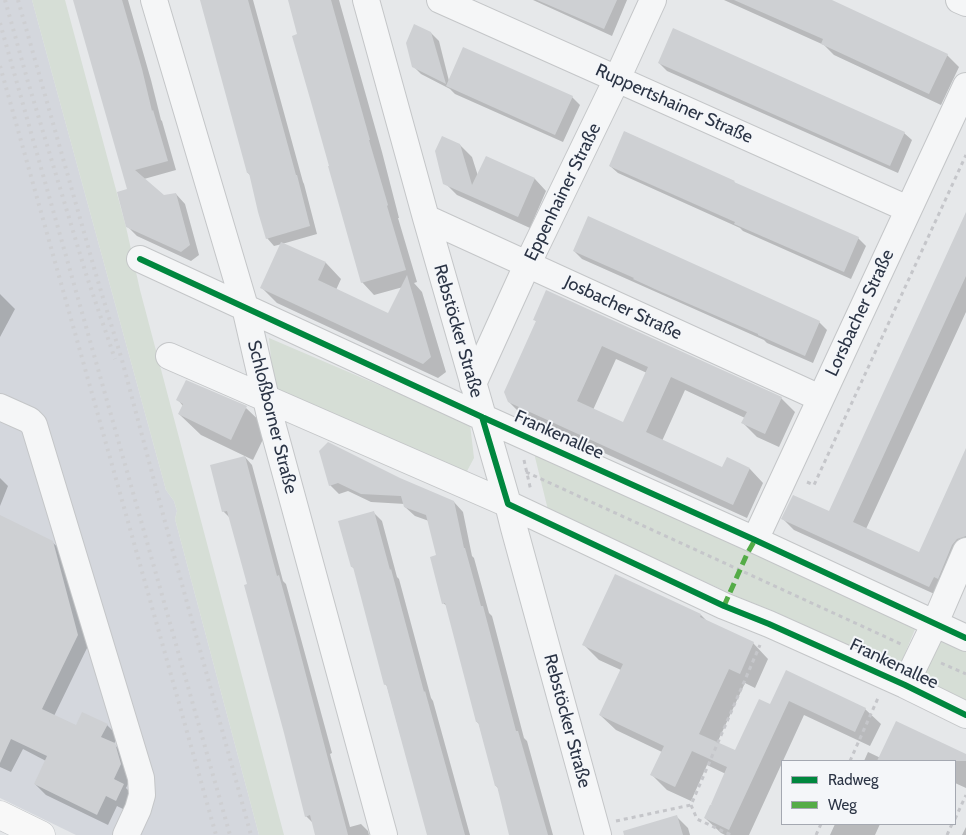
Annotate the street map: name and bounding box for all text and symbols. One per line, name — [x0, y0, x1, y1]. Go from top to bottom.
street label: Ruppertshainer Straße — [592, 60, 756, 148]
street label: Eppenhainer Straße — [520, 120, 606, 264]
street label: Lorsbacher Straße — [821, 246, 899, 380]
street label: Rebstöcker Straße — [429, 262, 487, 400]
street label: Josbacher Straße — [561, 271, 685, 345]
street label: Schloßborner Straße — [242, 338, 302, 496]
street label: Frankenallee — [511, 406, 607, 464]
street label: Frankenallee — [846, 634, 942, 694]
street label: Rebstöcker Straße — [539, 652, 595, 790]
legend — [781, 760, 956, 825]
text: Radweg — [828, 771, 878, 789]
text: Weg — [828, 796, 857, 814]

